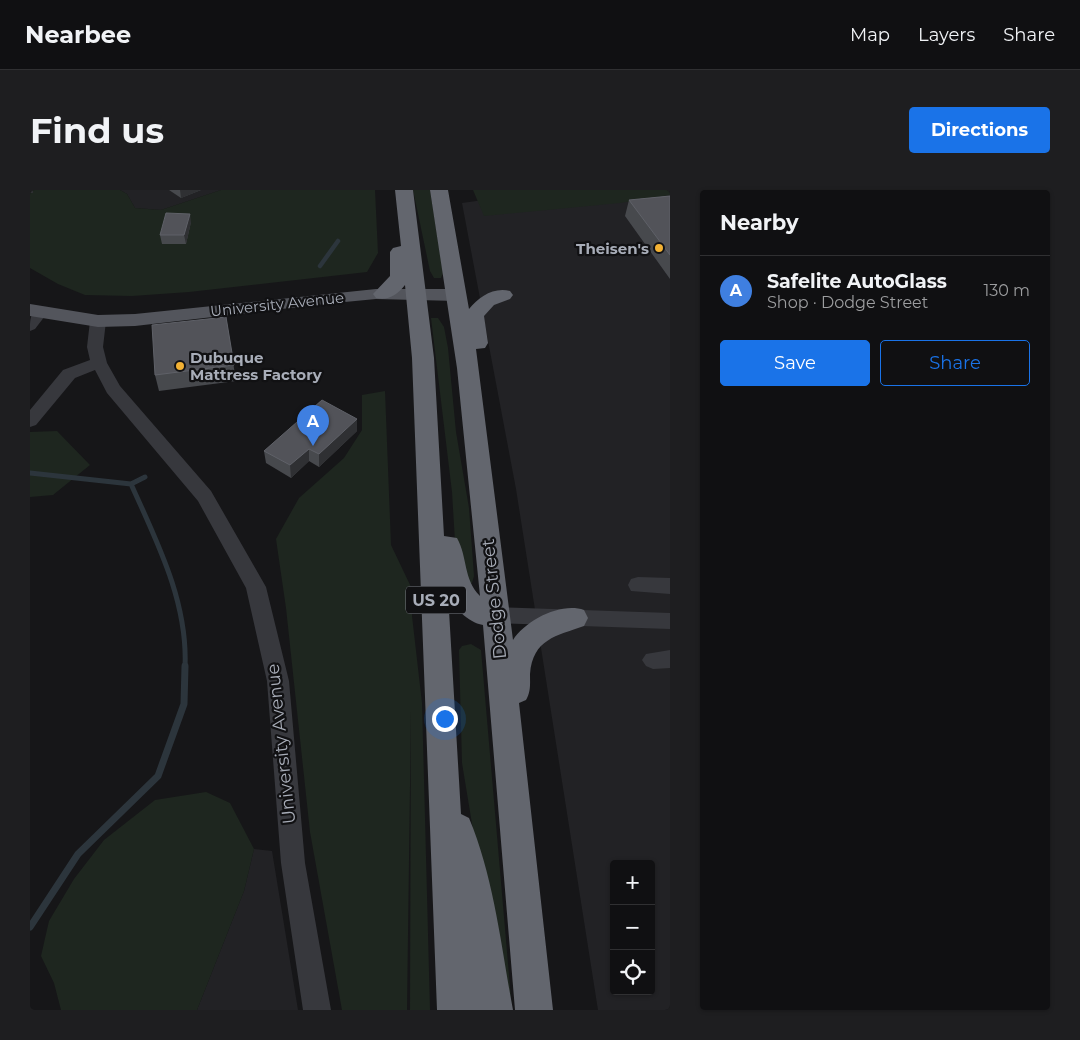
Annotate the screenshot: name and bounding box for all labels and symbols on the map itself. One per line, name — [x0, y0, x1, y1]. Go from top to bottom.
place label: Theisen's — [576, 239, 649, 258]
marker: Theisen's — [653, 242, 665, 254]
street label: University Avenue — [209, 288, 345, 320]
place label: Dubuque Mattress Factory — [190, 348, 323, 384]
marker: Dubuque Mattress Factory — [174, 360, 186, 372]
pin: A — [297, 405, 329, 446]
street label: Dodge Street — [477, 538, 511, 660]
road number: US 20 — [406, 586, 466, 614]
street label: University Avenue — [262, 662, 300, 825]
your location — [432, 706, 458, 732]

